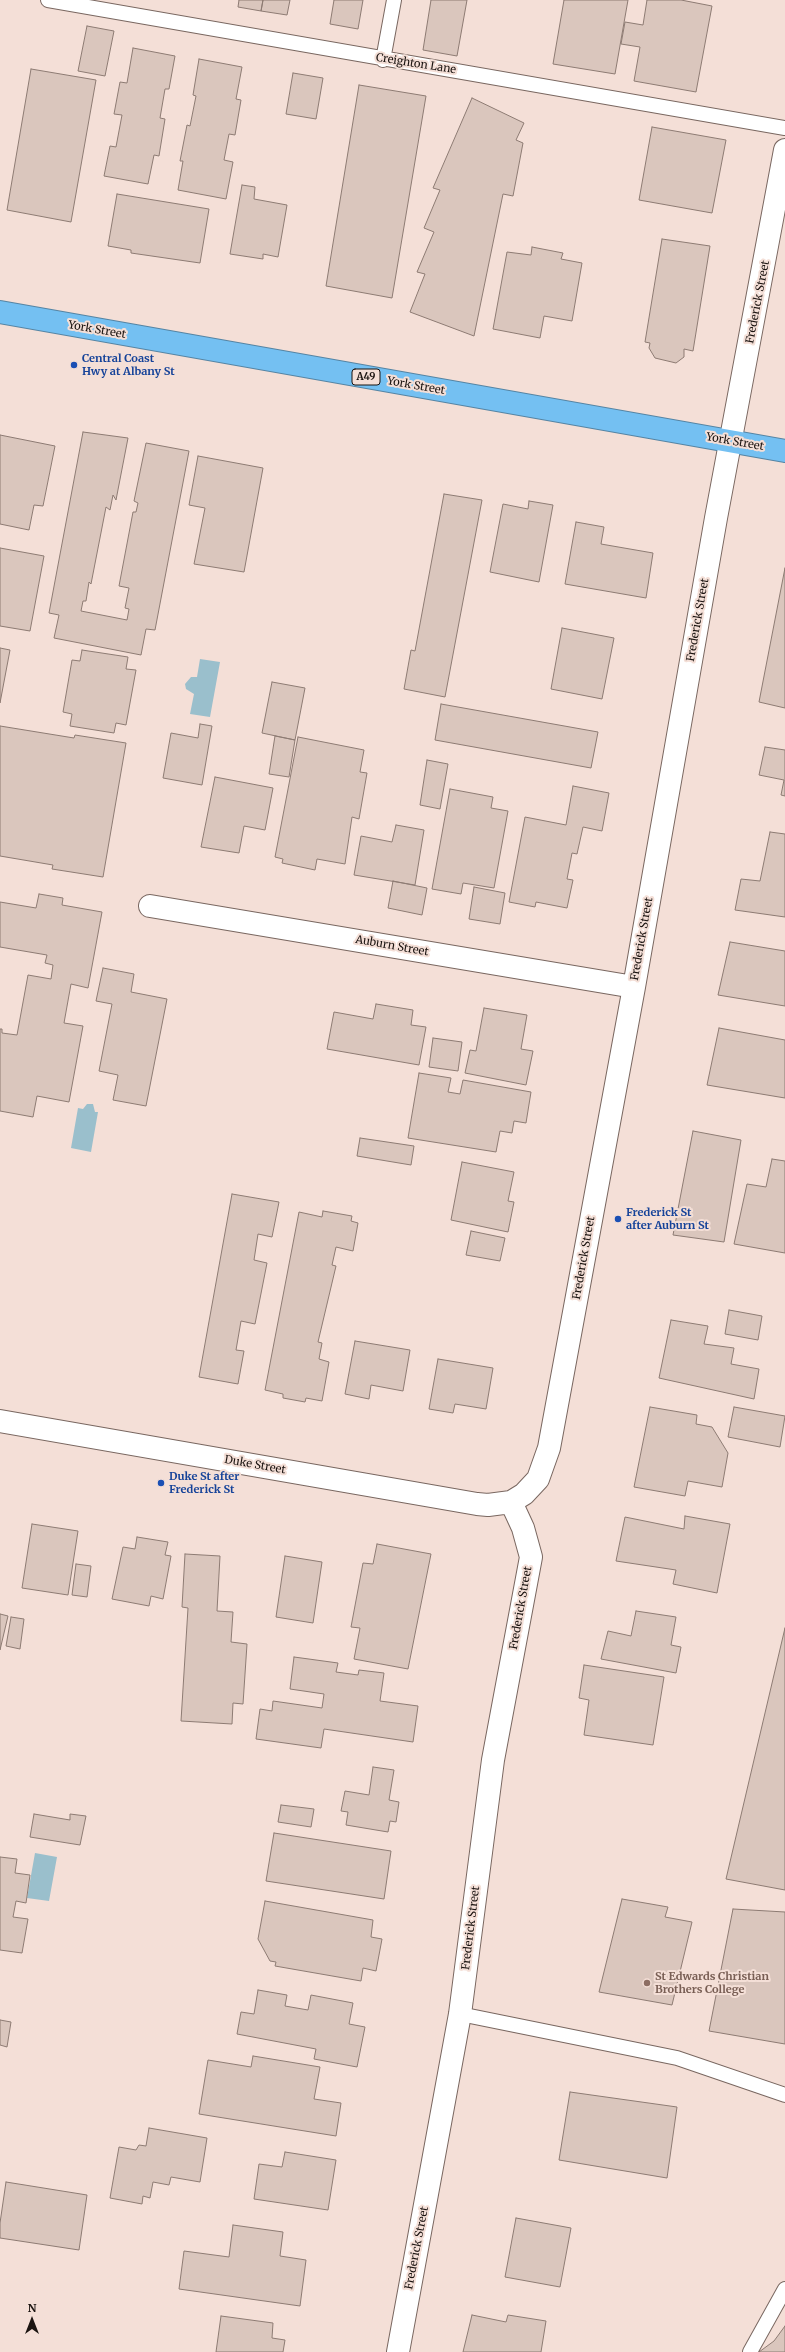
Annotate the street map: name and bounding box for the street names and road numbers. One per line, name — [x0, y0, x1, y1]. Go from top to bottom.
street label: Creighton Lane — [375, 51, 457, 77]
street label: Frederick Street — [743, 259, 773, 345]
street label: York Street — [67, 318, 127, 342]
road number: A49 — [352, 369, 380, 385]
street label: York Street — [386, 374, 446, 398]
street label: York Street — [705, 430, 765, 454]
street label: Frederick Street — [684, 577, 712, 663]
street label: Frederick Street — [628, 896, 656, 982]
street label: Auburn Street — [354, 933, 430, 959]
street label: Frederick Street — [570, 1215, 598, 1301]
street label: Duke Street — [223, 1453, 287, 1477]
street label: Frederick Street — [507, 1565, 535, 1651]
street label: Frederick Street — [459, 1885, 483, 1971]
street label: Frederick Street — [402, 2205, 432, 2291]

